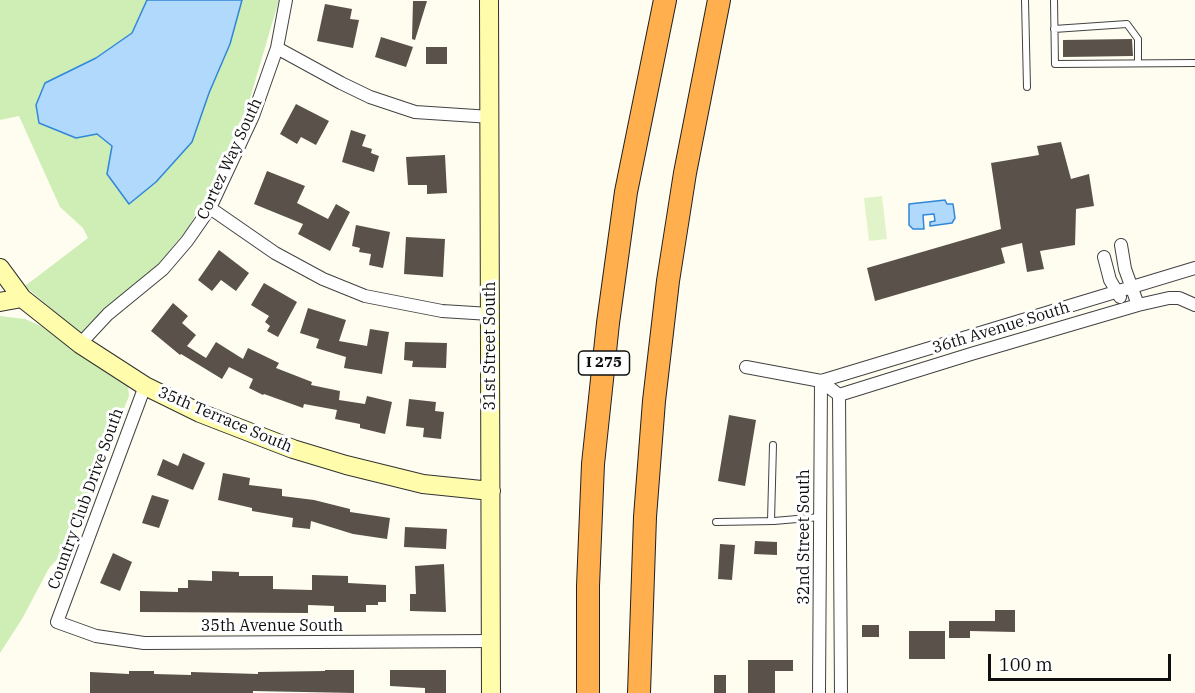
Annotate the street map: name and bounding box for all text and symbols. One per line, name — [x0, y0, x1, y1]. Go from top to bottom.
street label: Cortez Way South — [193, 95, 267, 223]
street label: 31st Street South — [480, 282, 500, 410]
street label: 36th Avenue South — [930, 298, 1072, 358]
road number: I 275 — [578, 351, 630, 375]
street label: 35th Terrace South — [155, 383, 295, 457]
street label: Country Club Drive South — [44, 406, 128, 592]
street label: 32nd Street South — [794, 469, 814, 605]
street label: 35th Avenue South — [201, 616, 343, 636]
scale bar — [991, 642, 1174, 680]
text: 100 m — [999, 653, 1053, 676]

